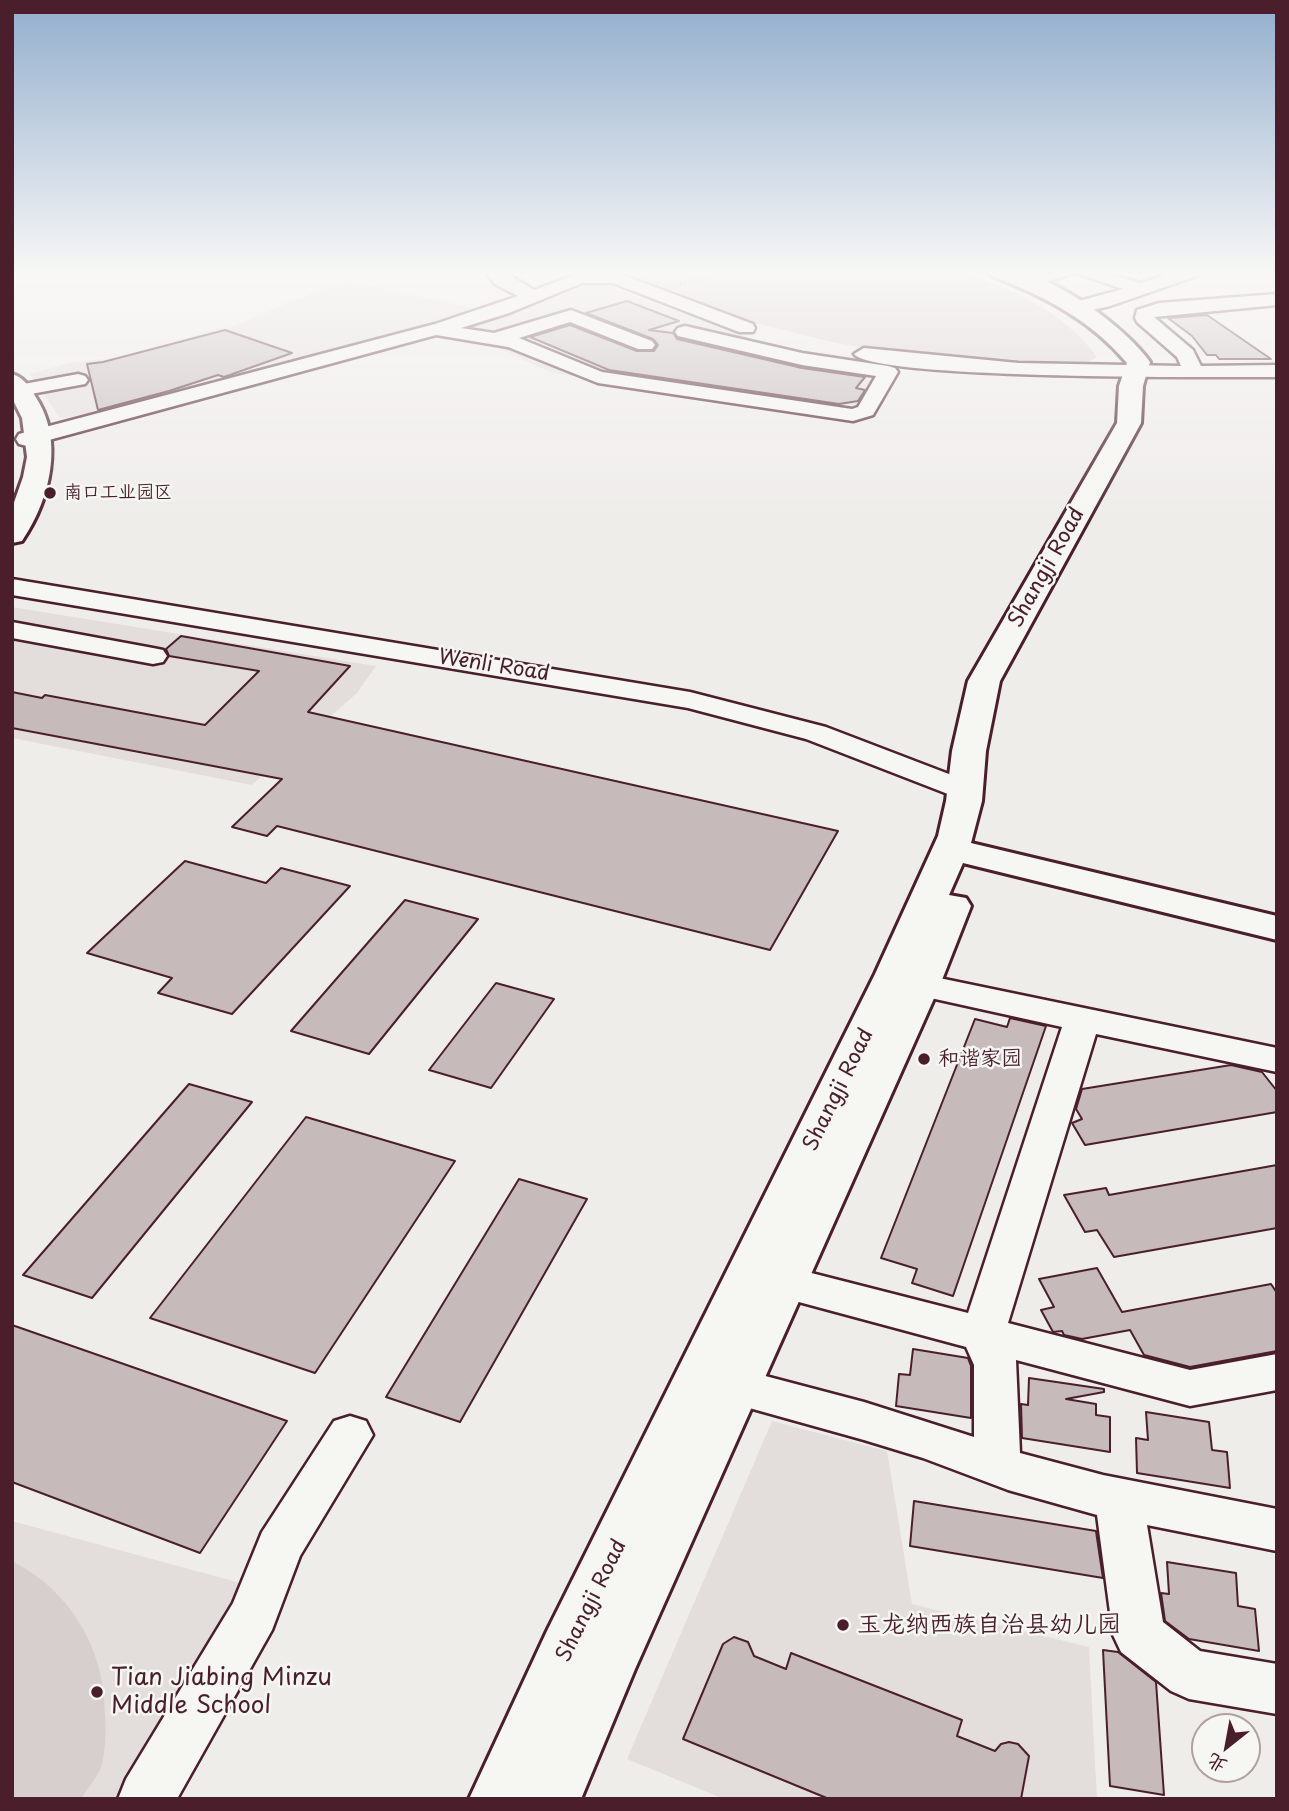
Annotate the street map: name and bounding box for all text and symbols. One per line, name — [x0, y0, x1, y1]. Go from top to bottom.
place label: 南口工业园区 — [64, 482, 172, 504]
marker: 南口工业园区 — [42, 485, 58, 501]
street label: Shangji Road — [1004, 504, 1090, 632]
street label: Wenli Road — [437, 645, 551, 687]
street label: Shangji Road — [798, 1025, 880, 1155]
place label: 和谐家园 — [938, 1046, 1022, 1072]
marker: 和谐家园 — [916, 1051, 932, 1067]
street label: Shangji Road — [551, 1536, 633, 1666]
place label: 玉龙纳西族自治县幼儿园 — [857, 1611, 1121, 1639]
marker: 玉龙纳西族自治县幼儿园 — [835, 1617, 851, 1633]
place label: Tian Jiabing Minzu Middle School — [111, 1664, 332, 1720]
marker: Tian Jiabing Minzu Middle School — [89, 1684, 105, 1700]
north arrow — [1191, 1713, 1261, 1783]
text: 北 — [1201, 1747, 1232, 1781]

